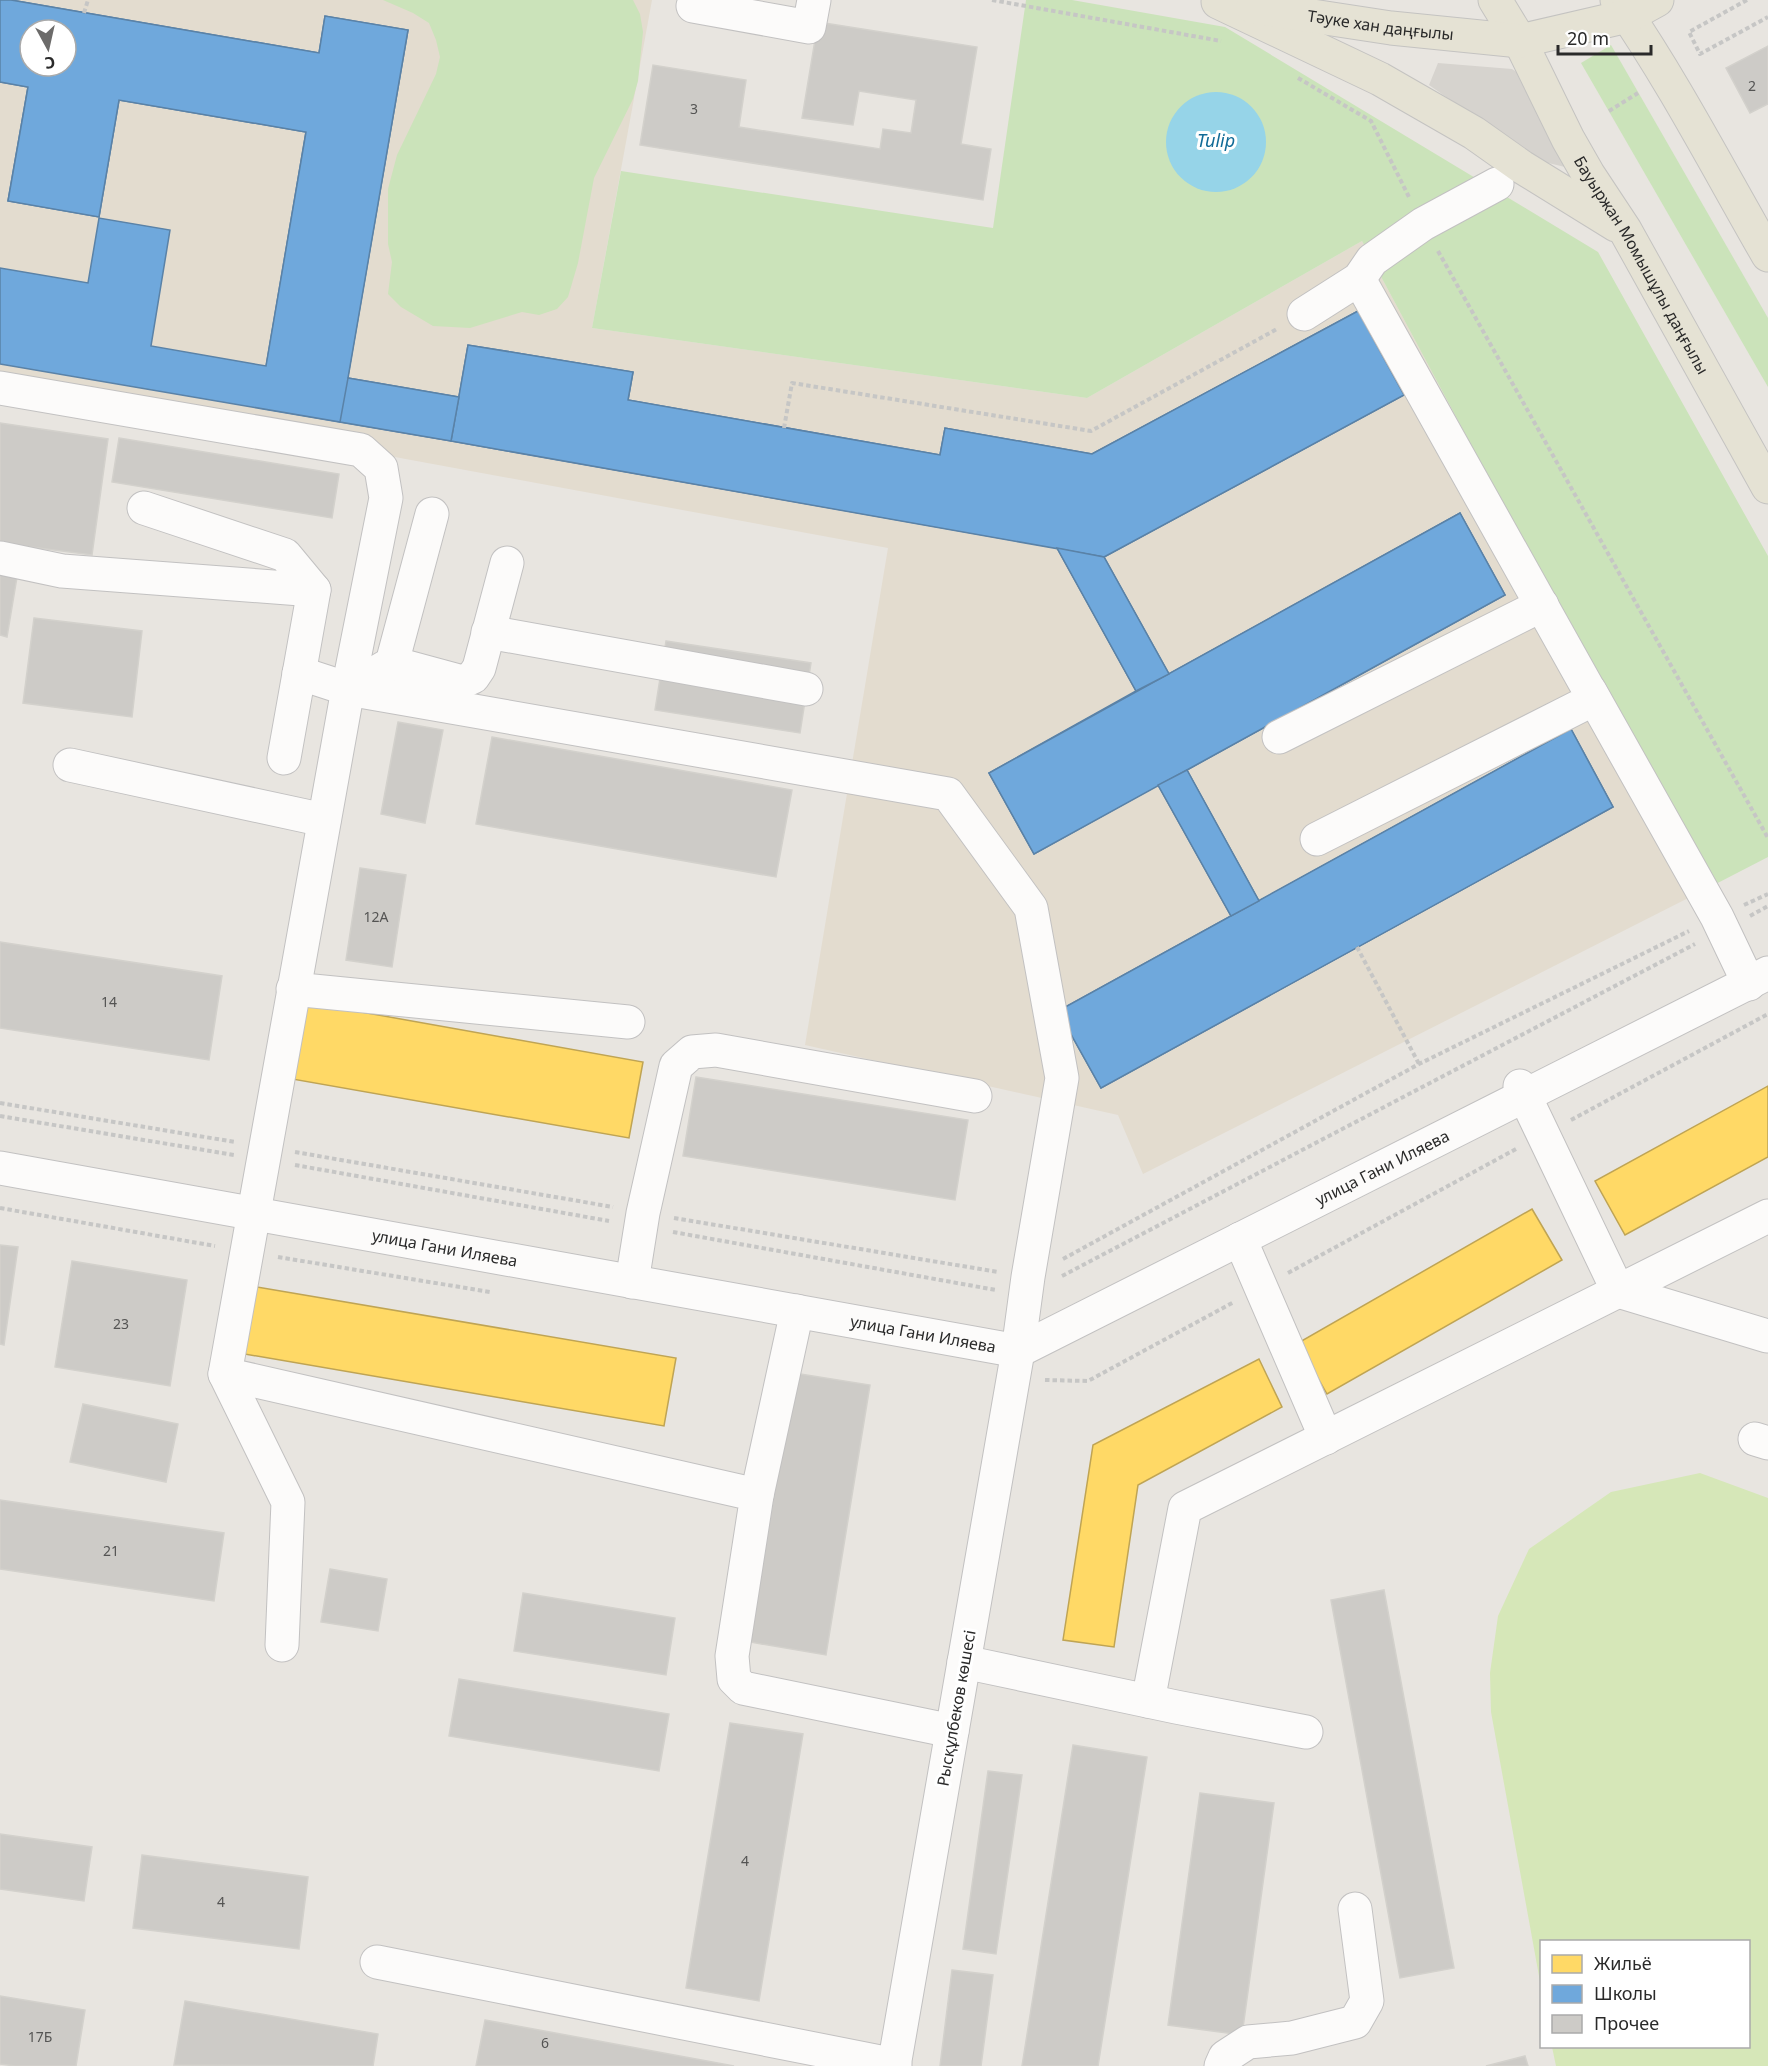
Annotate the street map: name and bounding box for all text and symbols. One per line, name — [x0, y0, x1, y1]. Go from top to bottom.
street label: Тәуке хан даңғылы — [1306, 4, 1455, 45]
north arrow — [18, 18, 78, 78]
scale bar — [1558, 18, 1651, 56]
text: 20 m — [1567, 26, 1609, 50]
text: С — [43, 51, 57, 74]
house number: 2 — [1748, 76, 1756, 95]
house number: 3 — [690, 99, 698, 118]
water label: Tulip — [1197, 128, 1235, 152]
street label: Бауыржан Момышұлы даңғылы — [1569, 152, 1714, 378]
house number: 12А — [364, 907, 389, 926]
house number: 14 — [101, 992, 117, 1011]
street label: улица Гани Иляева — [1311, 1125, 1453, 1211]
street label: улица Гани Иляева — [370, 1224, 519, 1272]
street label: улица Гани Иляева — [849, 1310, 998, 1358]
house number: 23 — [113, 1314, 129, 1333]
house number: 21 — [103, 1541, 119, 1560]
street label: Рысқұлбеков көшесі — [931, 1628, 981, 1788]
house number: 4 — [741, 1851, 749, 1870]
house number: 4 — [217, 1892, 225, 1911]
legend — [1540, 1940, 1750, 2048]
text: Жильё — [1594, 1951, 1652, 1975]
text: Школы — [1594, 1981, 1657, 2005]
text: Прочее — [1594, 2011, 1659, 2035]
house number: 17Б — [28, 2027, 52, 2046]
house number: 6 — [541, 2033, 549, 2052]

